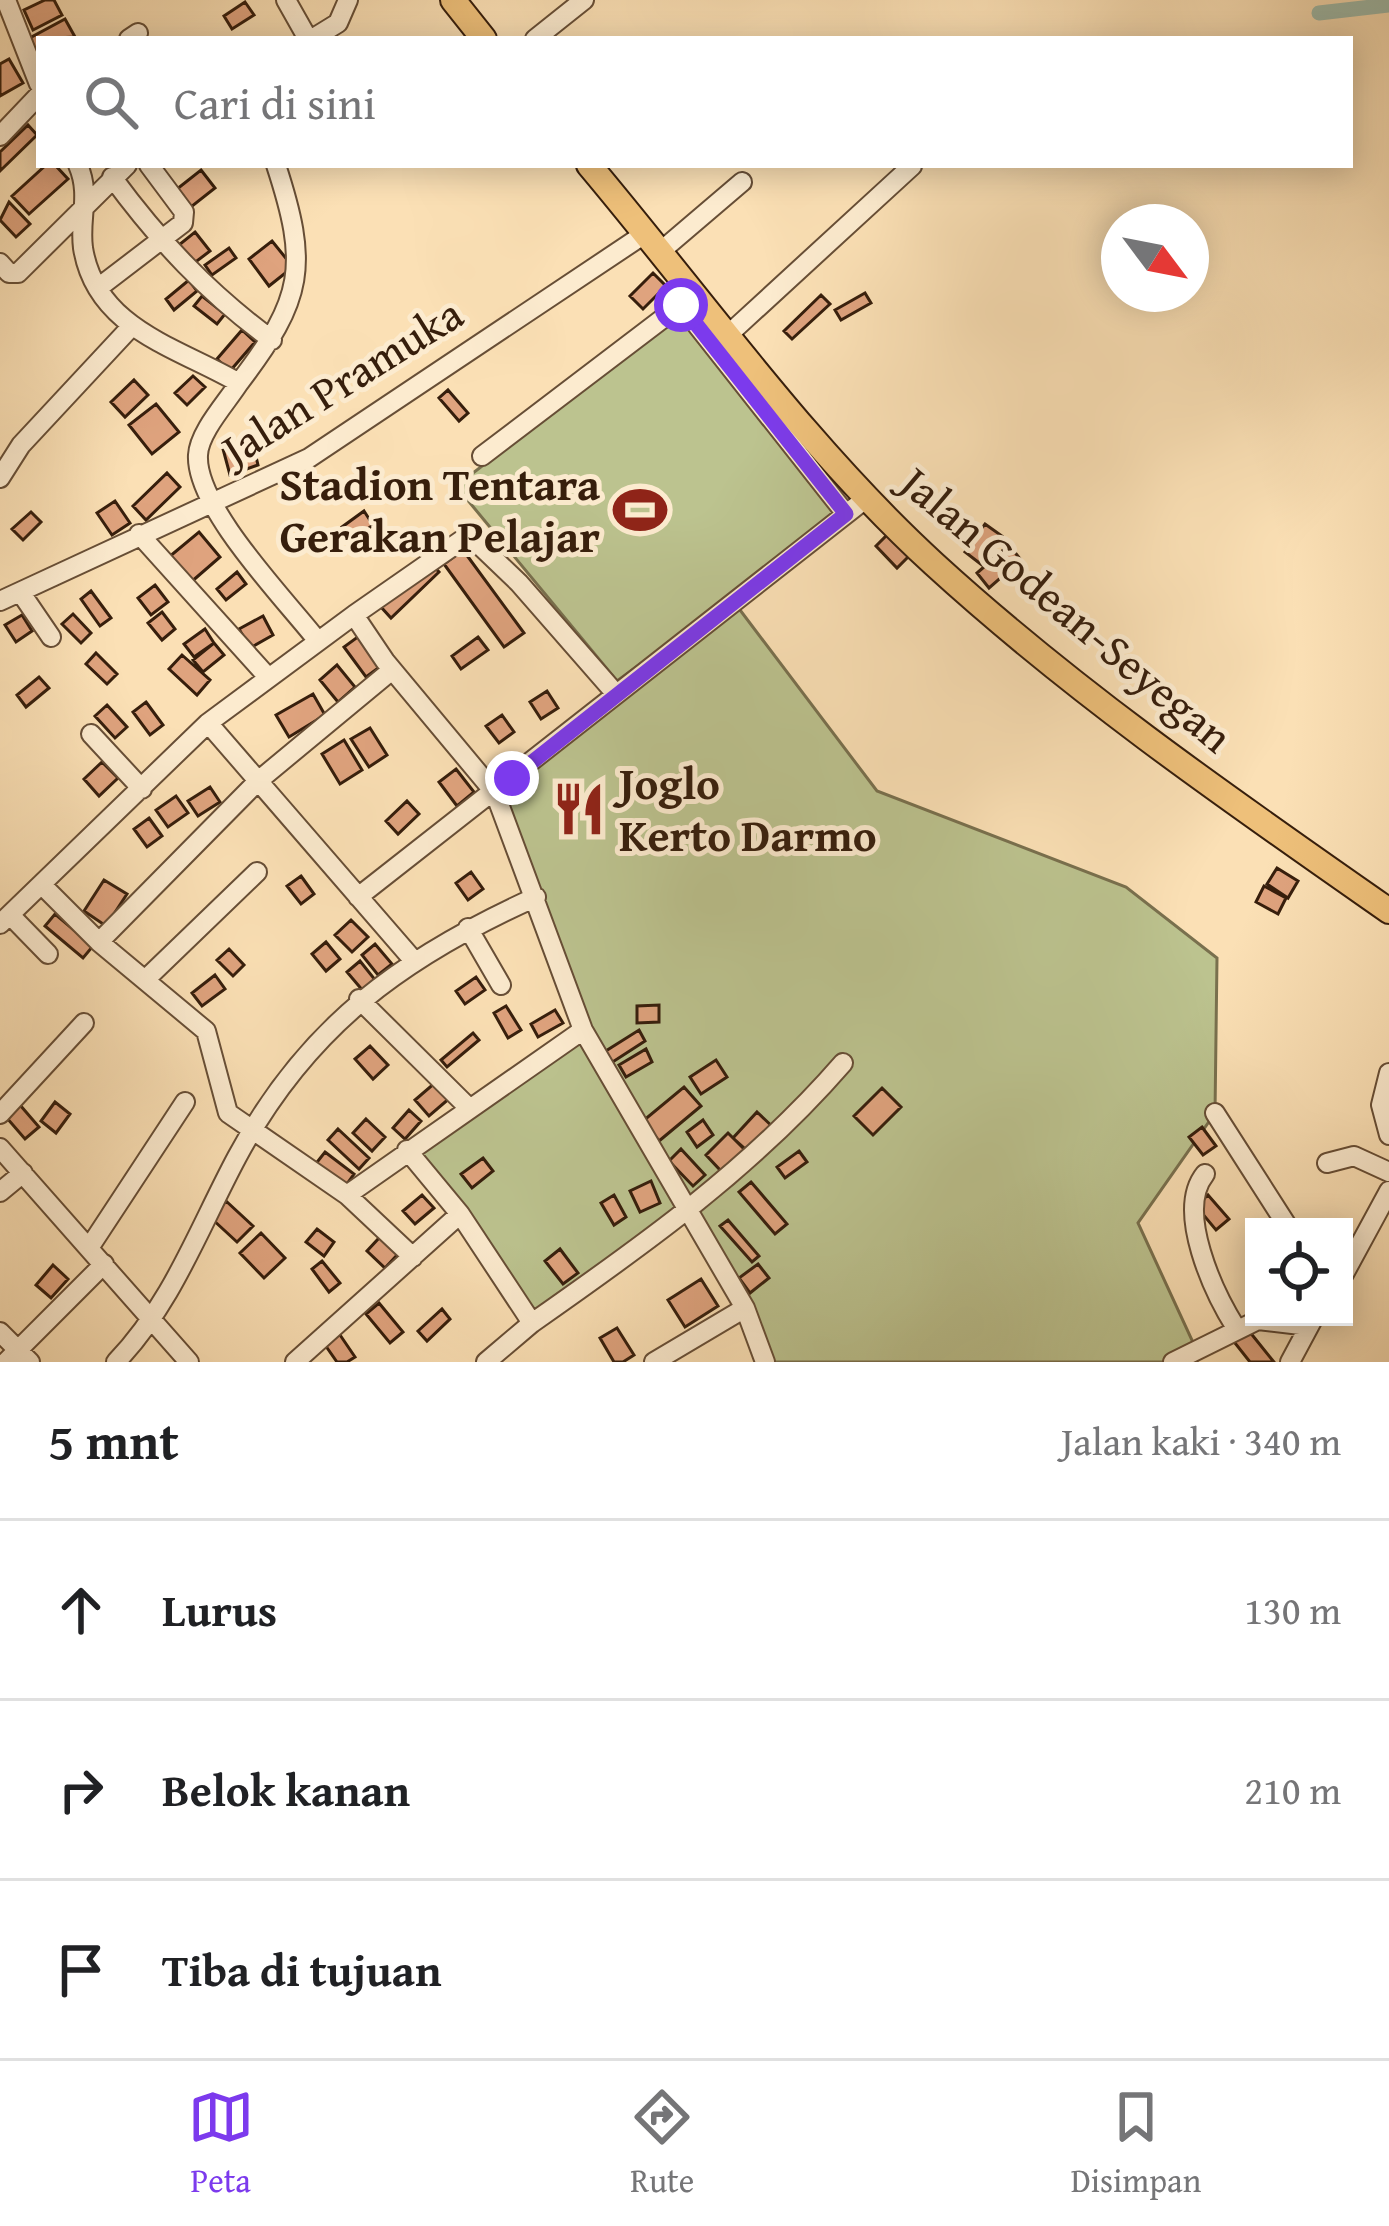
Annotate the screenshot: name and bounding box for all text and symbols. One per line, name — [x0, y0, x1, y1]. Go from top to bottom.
search box — [36, 36, 1353, 168]
icon: search — [78, 69, 144, 135]
text: Cari di sini — [174, 70, 376, 135]
north arrow — [1101, 204, 1209, 312]
route start — [654, 278, 708, 332]
street label: Jalan Pramuka — [204, 281, 475, 483]
street label: Jalan Godean-Seyegan — [883, 447, 1247, 767]
place label: Stadion Tentara Gerakan Pelajar — [279, 451, 600, 568]
sports icon: Stadion Tentara Gerakan Pelajar — [611, 481, 669, 539]
place label: Joglo Kerto Darmo — [612, 750, 877, 867]
route end — [485, 751, 539, 805]
restaurant icon: Joglo Kerto Darmo — [550, 780, 608, 838]
map controls — [1245, 1218, 1353, 1326]
button: locate — [1245, 1218, 1353, 1326]
text: 5 mnt — [48, 1403, 179, 1478]
text: Jalan kaki · 340 m — [1061, 1412, 1341, 1469]
icon: ahead — [48, 1577, 114, 1643]
text: Lurus — [162, 1577, 277, 1642]
text: 130 m — [1244, 1581, 1341, 1638]
icon: right — [48, 1757, 114, 1823]
text: Belok kanan — [162, 1757, 410, 1822]
text: 210 m — [1244, 1761, 1341, 1818]
icon: arrive — [48, 1937, 114, 2003]
text: Tiba di tujuan — [162, 1937, 442, 2002]
tab: Peta — [188, 2084, 254, 2204]
tab: Rute — [629, 2084, 695, 2204]
tab: Disimpan — [1071, 2084, 1201, 2204]

